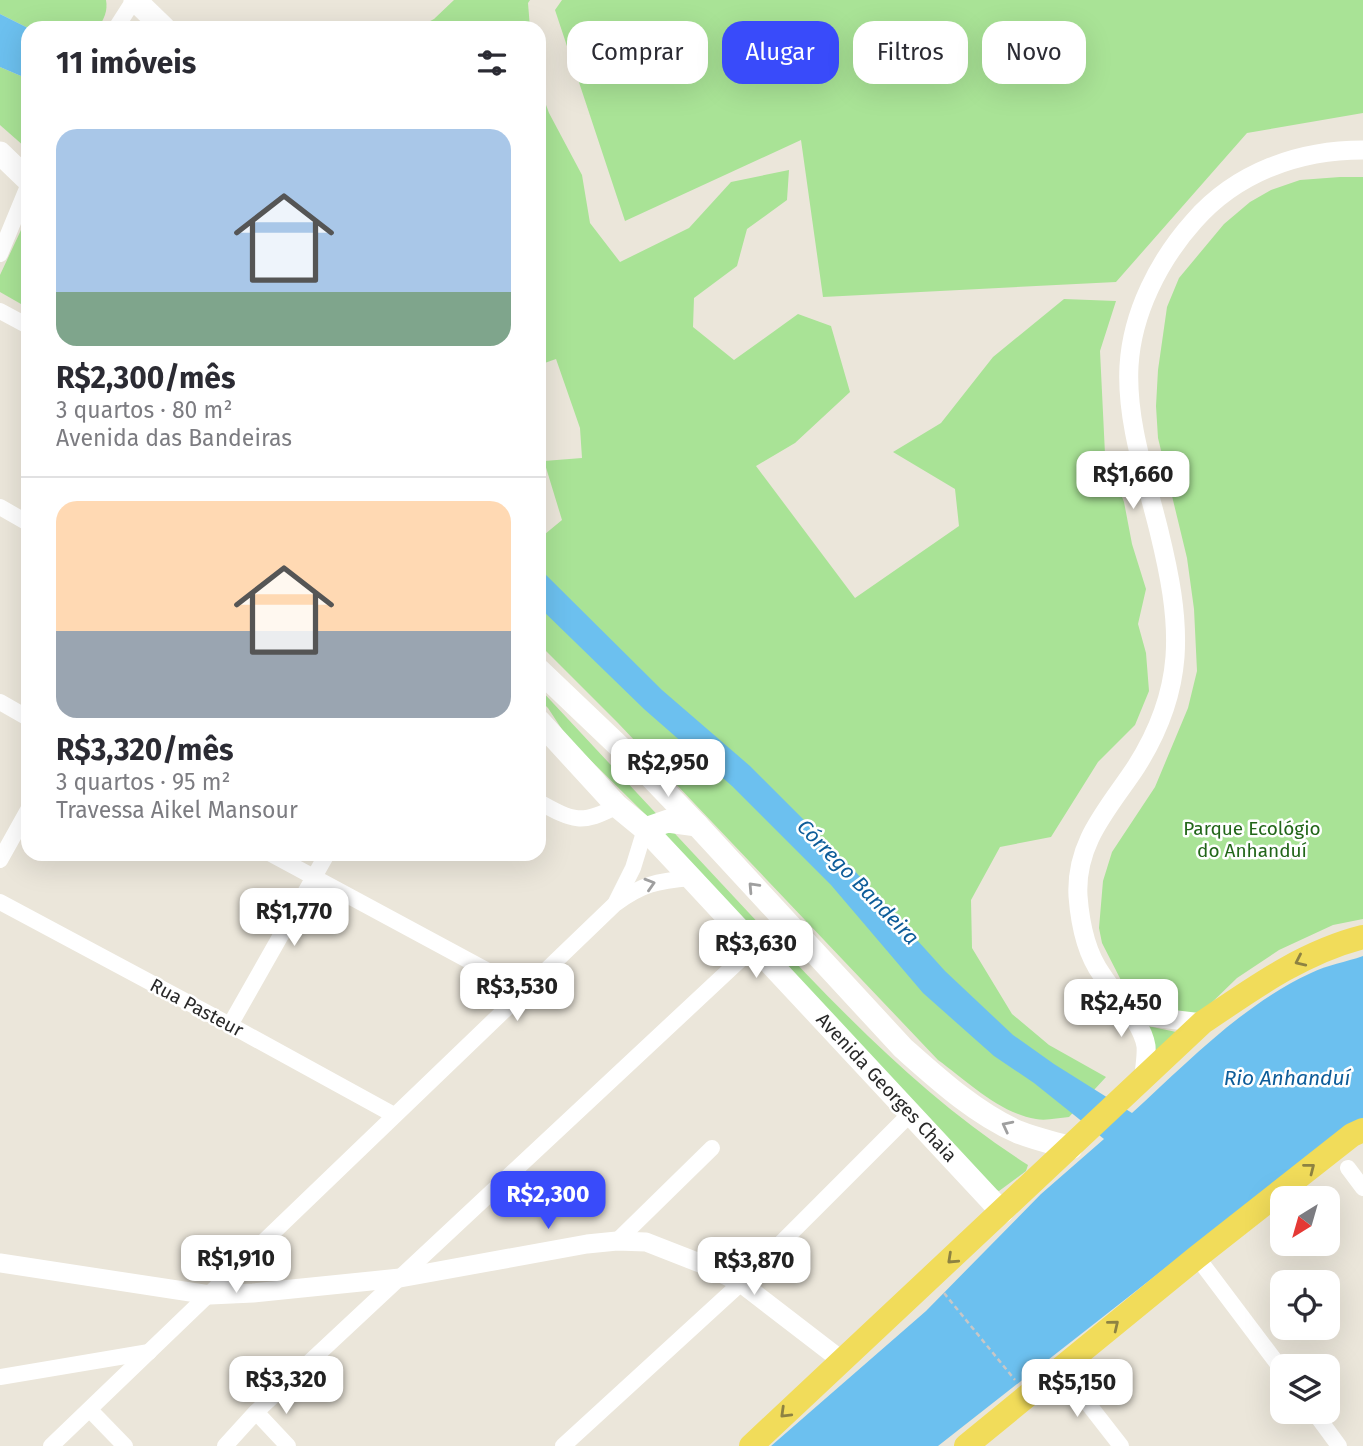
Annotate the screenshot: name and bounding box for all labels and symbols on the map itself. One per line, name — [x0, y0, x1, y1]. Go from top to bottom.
pin: R$1,660 — [1068, 452, 1198, 511]
pin: R$2,950 — [603, 740, 733, 799]
water label: Córrego Bandeira — [792, 814, 924, 950]
park label: Parque Ecológio do Anhanduí — [1183, 817, 1321, 862]
one-way arrow — [644, 877, 656, 892]
one-way arrow — [749, 882, 762, 895]
pin: R$1,770 — [229, 888, 359, 948]
pin: R$3,630 — [691, 920, 821, 980]
one-way arrow — [1294, 953, 1307, 967]
pin: R$3,530 — [452, 964, 582, 1023]
street label: Rua Pasteur — [146, 973, 248, 1042]
pin: R$2,450 — [1056, 979, 1186, 1039]
street label: Avenida Georges Chaia — [811, 1008, 962, 1167]
water label: Rio Anhanduí — [1224, 1065, 1351, 1091]
one-way arrow — [1002, 1120, 1014, 1134]
one-way arrow — [1303, 1163, 1315, 1176]
pin: R$2,300 — [483, 1172, 613, 1231]
north arrow — [1270, 1186, 1340, 1256]
pin: R$1,910 — [171, 1236, 301, 1295]
pin: R$3,870 — [689, 1238, 819, 1297]
one-way arrow — [947, 1251, 960, 1263]
one-way arrow — [1106, 1321, 1118, 1334]
pin: R$3,320 — [221, 1356, 351, 1416]
pin: R$5,150 — [1012, 1360, 1142, 1419]
one-way arrow — [780, 1405, 793, 1418]

